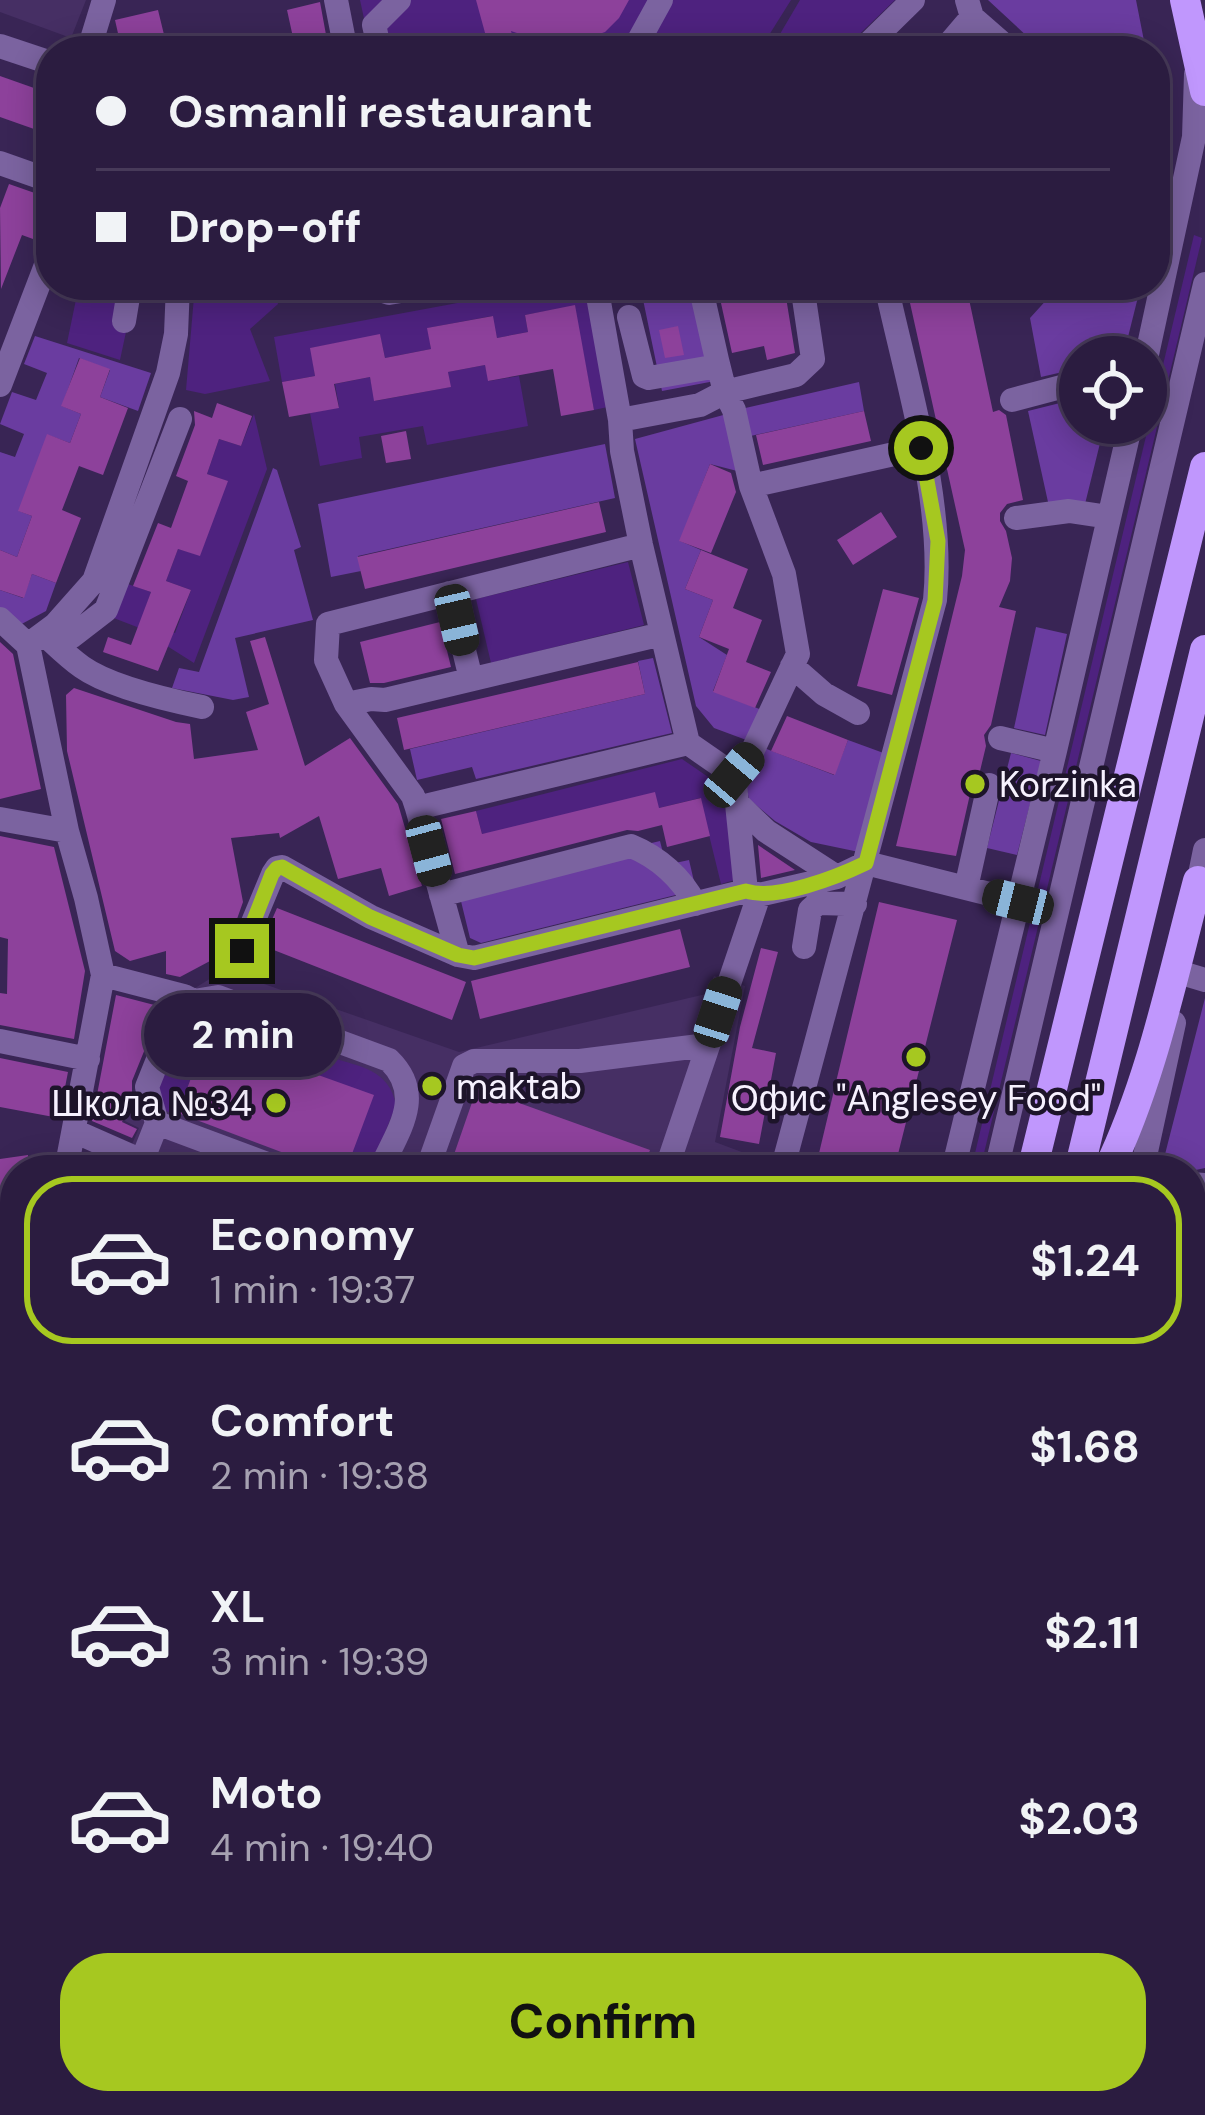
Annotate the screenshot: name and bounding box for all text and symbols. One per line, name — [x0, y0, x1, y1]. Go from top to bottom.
text: Osmanli restaurant — [168, 82, 593, 141]
text: Drop-off — [168, 197, 362, 256]
map controls — [1059, 336, 1167, 444]
button: locate — [1059, 336, 1167, 444]
route start — [894, 421, 948, 475]
car — [431, 581, 483, 659]
car — [697, 736, 771, 814]
place label: Korzinka — [999, 761, 1137, 808]
marker: Korzinka — [962, 771, 988, 797]
car — [402, 812, 456, 890]
car — [979, 876, 1057, 928]
route end — [215, 924, 269, 978]
car — [690, 972, 746, 1052]
callout: 2 min — [143, 993, 341, 1077]
text: 2 min — [191, 1009, 295, 1060]
marker: Офис "Anglesey Food" — [903, 1044, 929, 1070]
place label: maktab — [456, 1063, 582, 1110]
marker: maktab — [419, 1073, 445, 1099]
place label: Офис "Anglesey Food" — [731, 1075, 1101, 1122]
place label: Школа №34 — [51, 1080, 252, 1127]
marker: Школа №34 — [263, 1090, 289, 1116]
text: Economy — [210, 1205, 415, 1264]
icon: car — [66, 1206, 174, 1314]
text: $1.24 — [1030, 1231, 1140, 1290]
text: 1 min · 19:37 — [210, 1264, 415, 1315]
text: Comfort — [210, 1391, 394, 1450]
icon: car — [66, 1392, 174, 1500]
text: $1.68 — [1029, 1417, 1140, 1476]
text: 2 min · 19:38 — [210, 1450, 429, 1501]
text: XL — [210, 1577, 265, 1636]
icon: car — [66, 1578, 174, 1686]
text: $2.11 — [1044, 1603, 1140, 1662]
text: 3 min · 19:39 — [210, 1636, 429, 1687]
text: Moto — [210, 1763, 323, 1822]
icon: car — [66, 1764, 174, 1872]
text: $2.03 — [1018, 1789, 1140, 1848]
text: 4 min · 19:40 — [210, 1822, 434, 1873]
button: Confirm — [60, 1953, 1146, 2091]

